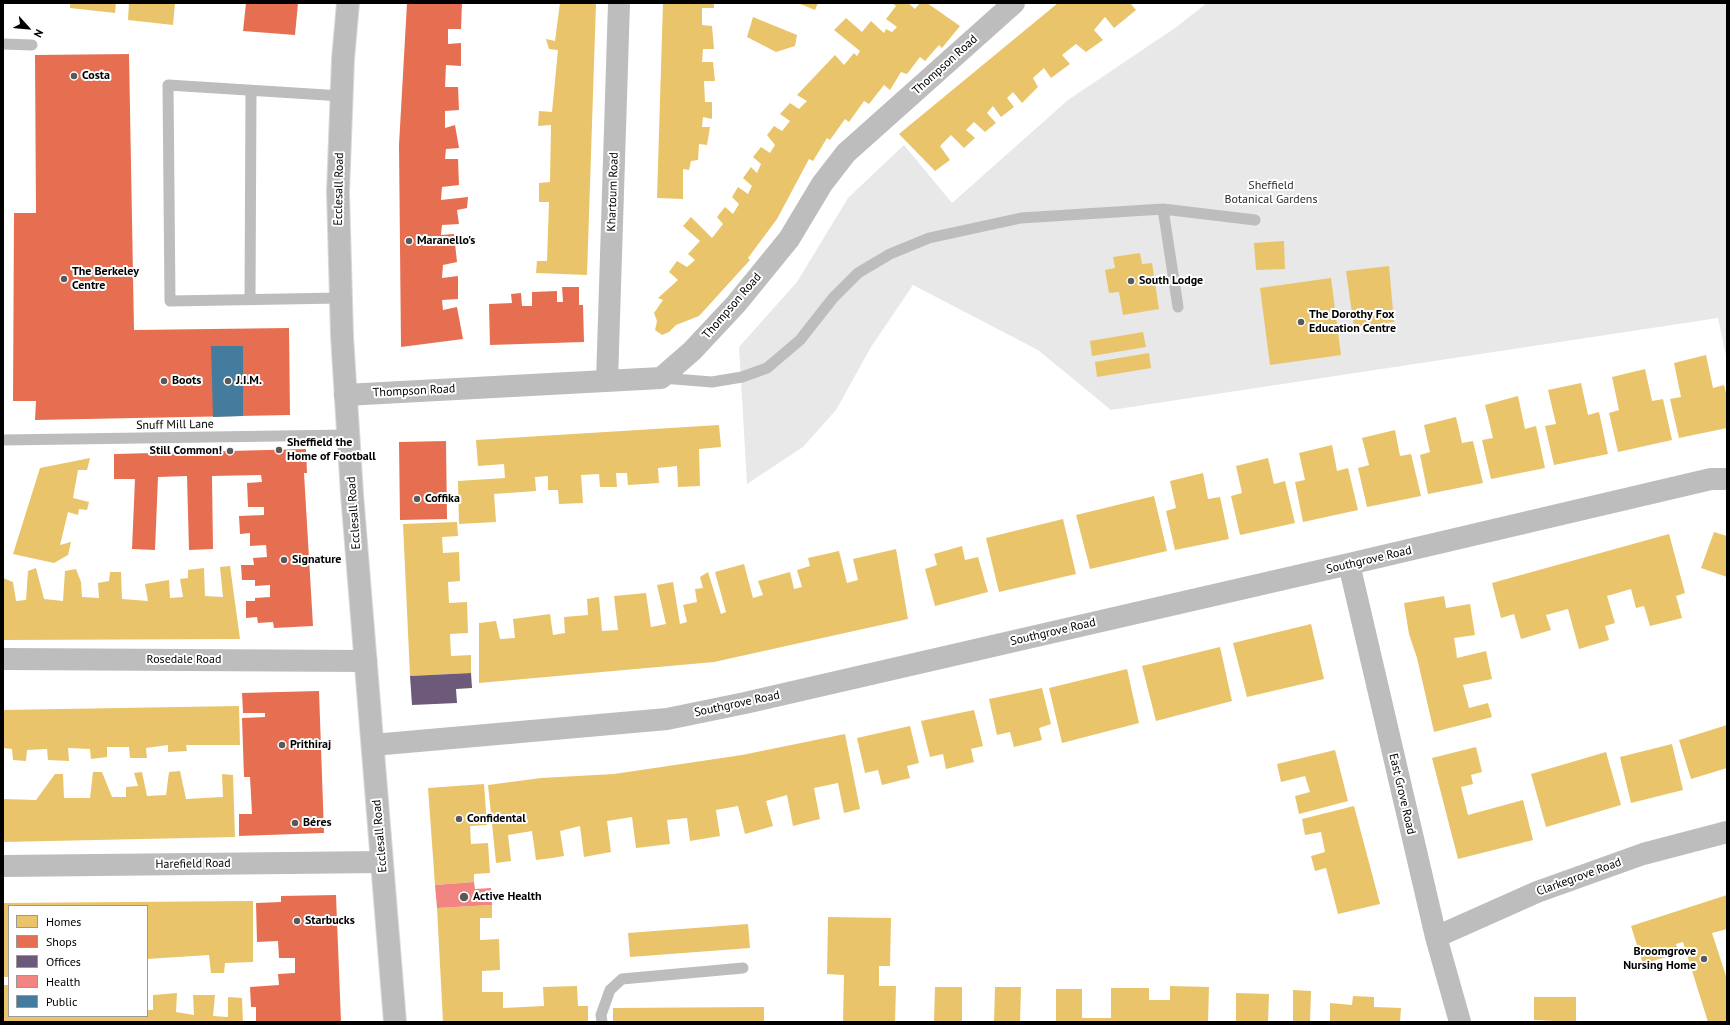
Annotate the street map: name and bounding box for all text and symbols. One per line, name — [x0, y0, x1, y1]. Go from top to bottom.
north arrow — [8, 8, 48, 48]
text: N — [31, 27, 47, 40]
street label: Thompson Road — [910, 32, 980, 98]
place label: Costa — [82, 69, 110, 83]
marker: Costa — [69, 71, 79, 81]
street label: Ecclesall Road — [331, 152, 347, 226]
street label: Khartoum Road — [604, 152, 622, 232]
park label: Sheffield Botanical Gardens — [1225, 179, 1317, 207]
place label: Maranello's — [417, 234, 475, 248]
marker: Maranello's — [404, 236, 414, 246]
place label: The Berkeley Centre — [72, 265, 139, 293]
street label: Thompson Road — [699, 270, 765, 342]
marker: The Berkeley Centre — [59, 274, 69, 284]
place label: South Lodge — [1139, 274, 1203, 288]
marker: South Lodge — [1126, 276, 1136, 286]
place label: The Dorothy Fox Education Centre — [1309, 308, 1396, 336]
marker: The Dorothy Fox Education Centre — [1296, 317, 1306, 327]
place label: Boots — [172, 374, 201, 388]
place label: J.I.M. — [236, 374, 262, 388]
marker: Boots — [159, 376, 169, 386]
marker: J.I.M. — [223, 376, 233, 386]
street label: Thompson Road — [372, 382, 456, 400]
street label: Snuff Mill Lane — [136, 417, 214, 433]
place label: Sheffield the Home of Football — [287, 436, 376, 464]
place label: Still Common! — [150, 444, 222, 458]
marker: Sheffield the Home of Football — [274, 445, 284, 455]
marker: Still Common! — [225, 446, 235, 456]
street label: Ecclesall Road — [344, 476, 364, 550]
place label: Coffika — [425, 492, 460, 506]
marker: Coffika — [412, 494, 422, 504]
street label: Southgrove Road — [1325, 543, 1413, 577]
place label: Signature — [292, 553, 341, 567]
marker: Signature — [279, 555, 289, 565]
street label: Southgrove Road — [1009, 615, 1097, 649]
street label: Rosedale Road — [147, 653, 221, 667]
street label: Southgrove Road — [693, 688, 781, 720]
place label: Prithiraj — [290, 738, 331, 752]
marker: Prithiraj — [277, 740, 287, 750]
street label: East Grove Road — [1386, 752, 1418, 836]
street label: Ecclesall Road — [370, 799, 390, 873]
place label: Confidental — [467, 812, 526, 826]
marker: Confidental — [454, 814, 464, 824]
place label: Béres — [303, 816, 332, 830]
marker: Béres — [290, 818, 300, 828]
street label: Clarkegrove Road — [1535, 855, 1623, 899]
street label: Harefield Road — [155, 856, 231, 872]
place label: Active Health — [473, 890, 542, 904]
marker: Active Health — [458, 891, 470, 903]
legend — [8, 905, 148, 1017]
text: Homes — [46, 914, 81, 929]
place label: Starbucks — [305, 914, 355, 928]
marker: Starbucks — [292, 916, 302, 926]
text: Shops — [46, 934, 77, 949]
place label: Broomgrove Nursing Home — [1623, 945, 1696, 973]
text: Offices — [46, 954, 81, 969]
marker: Broomgrove Nursing Home — [1699, 954, 1709, 964]
text: Health — [46, 974, 80, 989]
text: Public — [46, 994, 77, 1009]

